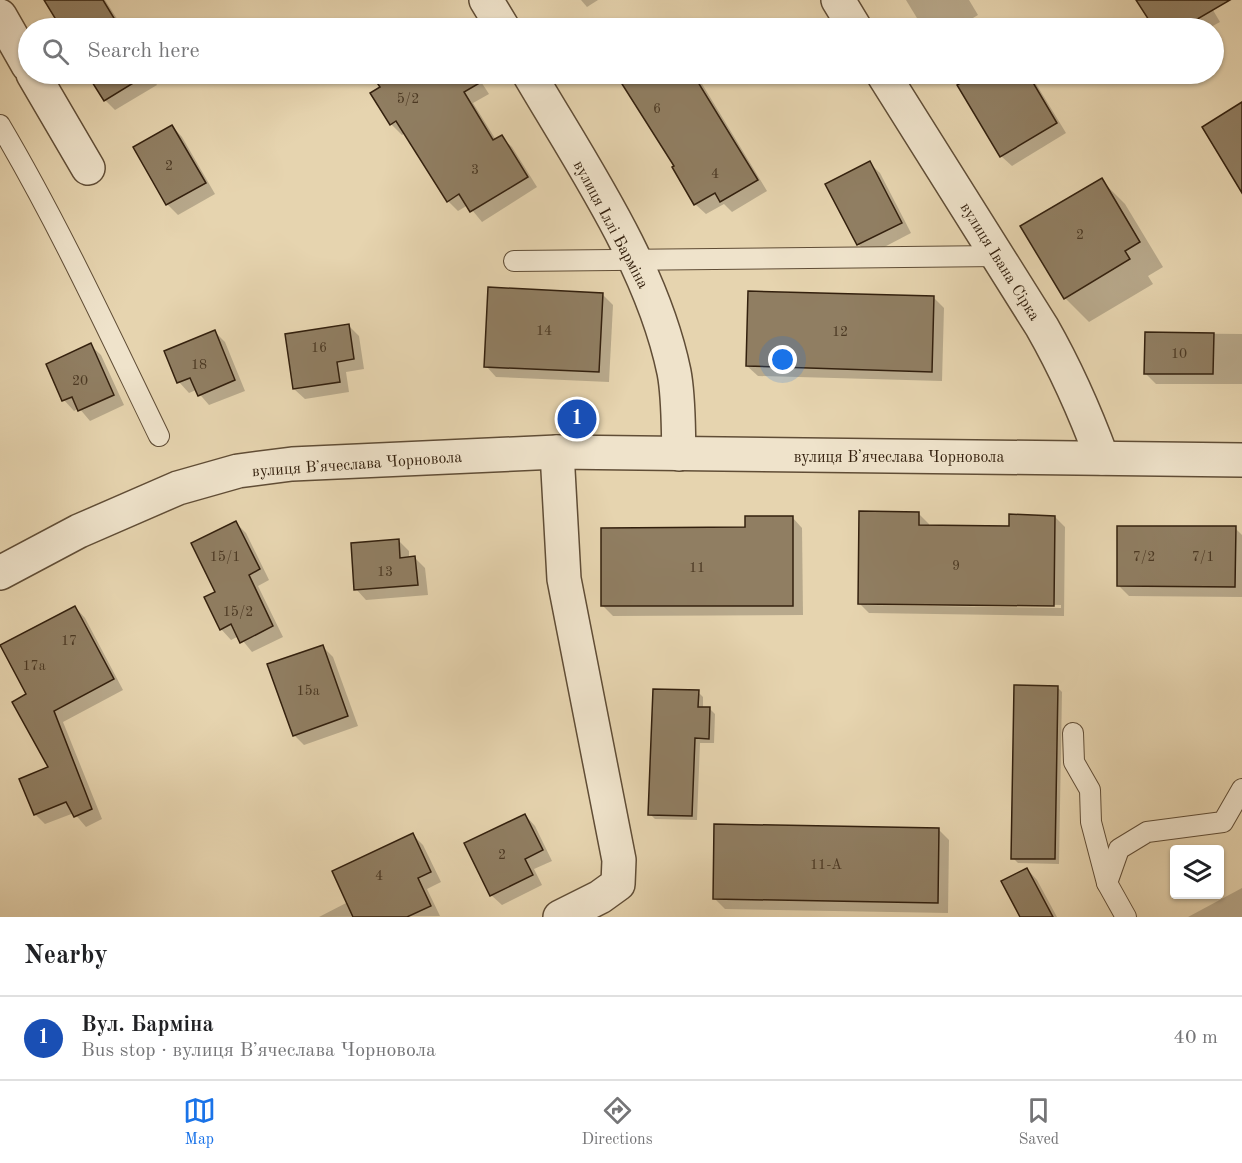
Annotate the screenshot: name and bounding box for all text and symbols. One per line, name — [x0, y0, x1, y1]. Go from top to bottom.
search box — [18, 18, 1224, 84]
icon: search — [39, 35, 72, 68]
text: Search here — [87, 40, 200, 62]
house number: 5/2 — [397, 92, 419, 106]
house number: 6 — [653, 102, 661, 116]
street label: вулиця Іллі Барміна — [570, 158, 651, 292]
house number: 2 — [165, 159, 173, 173]
house number: 3 — [471, 163, 479, 177]
house number: 4 — [711, 167, 719, 181]
street label: вулиця Івана Сірка — [957, 200, 1042, 324]
house number: 2 — [1076, 228, 1084, 242]
house number: 14 — [536, 324, 552, 338]
house number: 12 — [832, 325, 848, 339]
house number: 16 — [311, 341, 327, 355]
your location — [768, 345, 797, 374]
house number: 10 — [1171, 347, 1187, 361]
house number: 18 — [191, 358, 207, 372]
house number: 20 — [72, 374, 88, 388]
pin: 1 — [558, 396, 596, 442]
street label: вулиця Вʼячеслава Чорновола — [251, 449, 463, 480]
street label: вулиця Вʼячеслава Чорновола — [794, 449, 1004, 466]
house number: 15/1 — [210, 550, 240, 564]
house number: 7/2 — [1133, 550, 1155, 564]
house number: 7/1 — [1192, 550, 1214, 564]
house number: 9 — [952, 559, 960, 573]
house number: 11 — [689, 561, 705, 575]
house number: 13 — [377, 565, 393, 579]
house number: 15/2 — [223, 605, 253, 619]
house number: 17 — [61, 634, 77, 648]
house number: 17а — [22, 659, 46, 673]
house number: 15а — [296, 684, 320, 698]
map controls — [1170, 845, 1224, 899]
button: layers — [1170, 845, 1224, 899]
house number: 2 — [498, 848, 506, 862]
house number: 11-А — [810, 858, 842, 872]
house number: 4 — [375, 869, 383, 883]
text: Nearby — [24, 943, 108, 969]
text: Вул. Барміна — [81, 1014, 214, 1036]
text: 1 — [38, 1028, 49, 1048]
text: 40 m — [1173, 1028, 1218, 1048]
text: Bus stop · вулиця Вʼячеслава Чорновола — [81, 1041, 436, 1061]
tab: Map — [183, 1094, 216, 1150]
tab: Directions — [582, 1094, 653, 1150]
tab: Saved — [1018, 1094, 1059, 1150]

